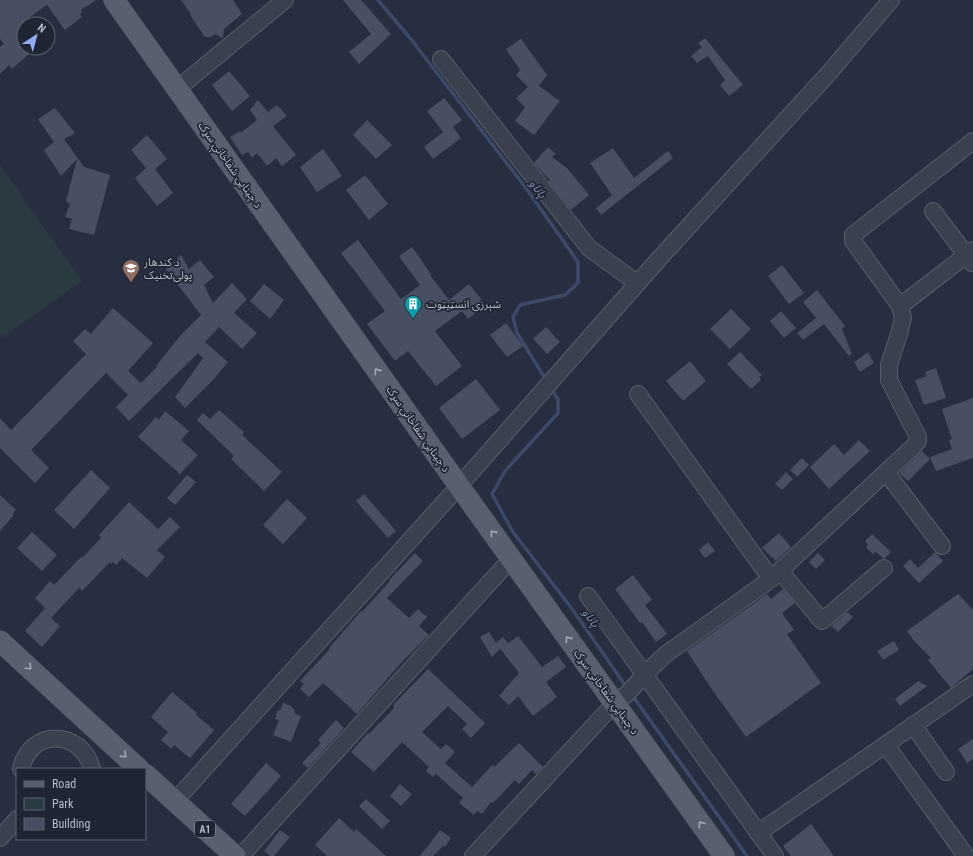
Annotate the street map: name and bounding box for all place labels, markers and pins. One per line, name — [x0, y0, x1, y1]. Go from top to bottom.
place label: د کندهار پولی‌تخنیک — [143, 256, 192, 283]
school or university icon: د کندهار پولی‌تخنیک — [121, 258, 141, 283]
building icon: شېرزی انسټيټوت — [403, 294, 423, 319]
place label: شېرزی انسټيټوت — [426, 298, 501, 312]

